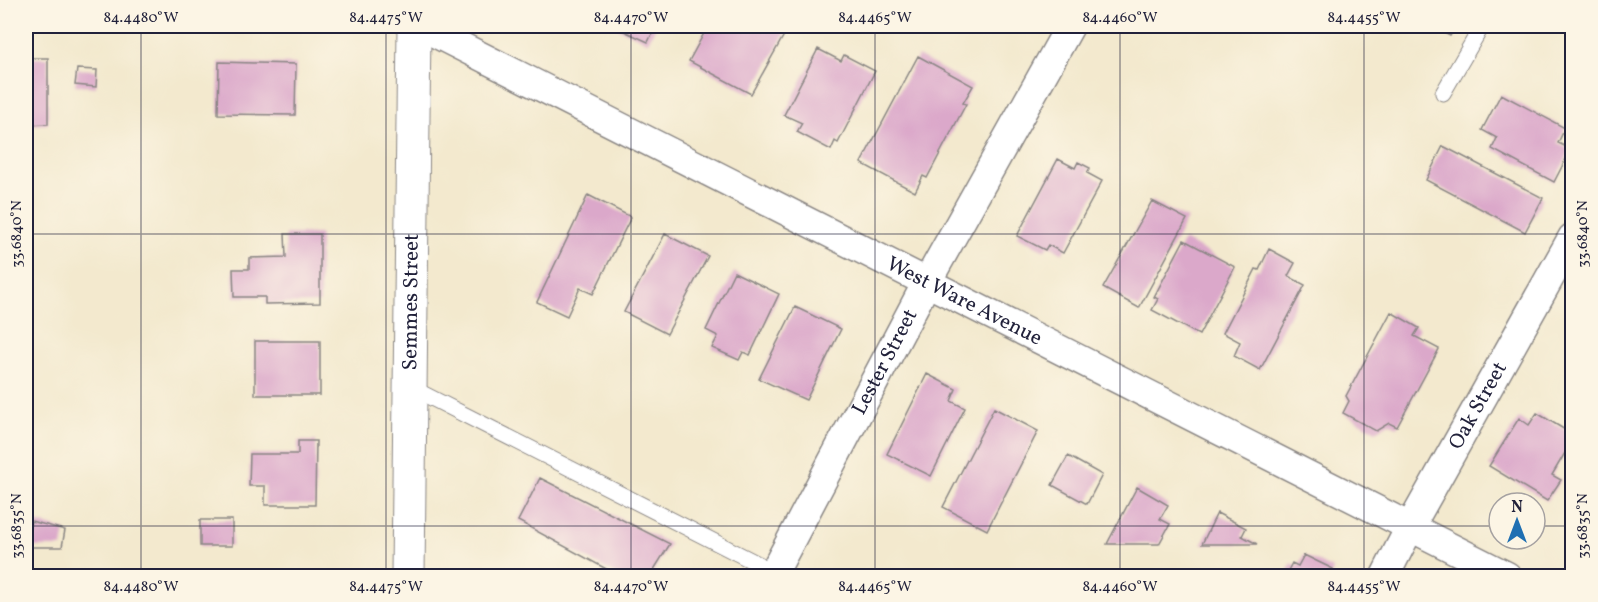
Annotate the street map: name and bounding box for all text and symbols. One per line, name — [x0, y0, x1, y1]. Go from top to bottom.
text: 84.4480°W — [103, 8, 179, 29]
text: 84.4475°W — [349, 8, 423, 29]
text: 84.4470°W — [594, 8, 668, 29]
text: 84.4465°W — [838, 8, 912, 29]
text: 84.4460°W — [1082, 8, 1158, 29]
text: 84.4455°W — [1328, 8, 1400, 29]
text: 33.6840°N — [7, 200, 28, 268]
text: 33.6840°N — [1573, 200, 1594, 268]
street label: Semmes Street — [396, 233, 426, 371]
street label: West Ware Avenue — [881, 250, 1047, 353]
street label: Lester Street — [845, 304, 925, 420]
street label: Oak Street — [1442, 357, 1514, 455]
north arrow — [1487, 491, 1547, 551]
text: 33.6835°N — [7, 493, 28, 559]
text: 33.6835°N — [1573, 493, 1594, 559]
text: N — [1511, 497, 1523, 519]
text: 84.4480°W — [103, 577, 179, 598]
text: 84.4475°W — [349, 577, 423, 598]
text: 84.4470°W — [594, 577, 668, 598]
text: 84.4465°W — [838, 577, 912, 598]
text: 84.4460°W — [1082, 577, 1158, 598]
text: 84.4455°W — [1328, 577, 1400, 598]

